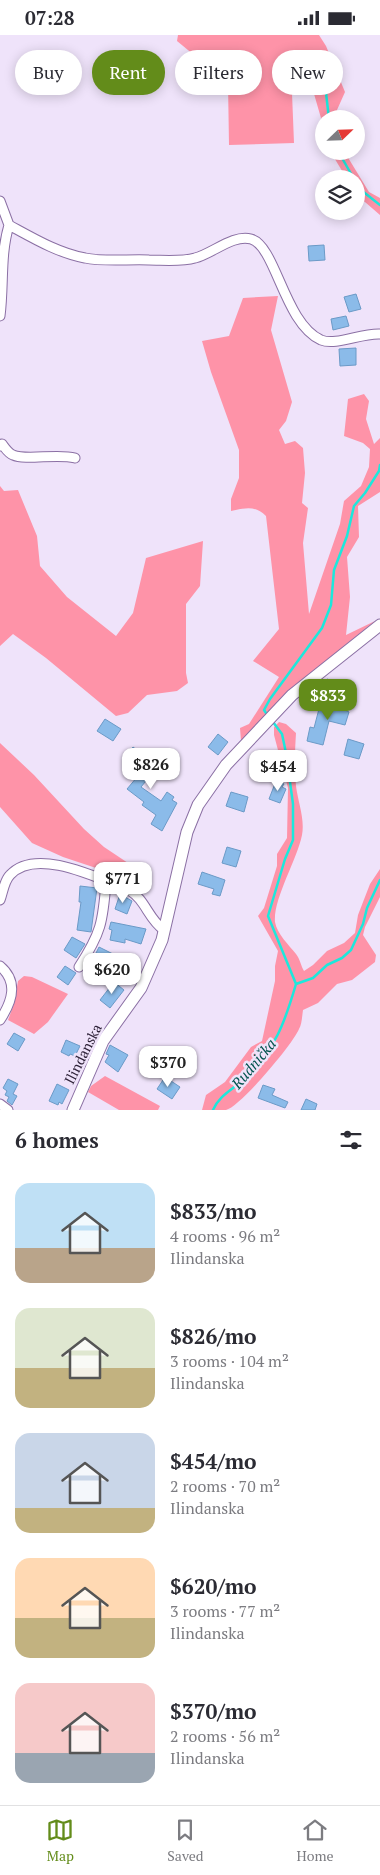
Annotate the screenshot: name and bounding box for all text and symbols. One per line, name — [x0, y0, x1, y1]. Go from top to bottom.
text: 07:28 — [25, 5, 74, 30]
chip: Buy — [15, 50, 82, 95]
chip: Rent — [92, 50, 165, 95]
chip: Filters — [175, 50, 262, 95]
chip: New — [272, 50, 343, 95]
north arrow — [315, 110, 365, 160]
map controls — [315, 110, 365, 220]
button: layers — [315, 170, 365, 220]
pin: $833 — [298, 679, 358, 721]
text: $833 — [310, 684, 346, 706]
pin: $826 — [121, 747, 181, 790]
pin: $454 — [248, 749, 308, 792]
text: $826 — [133, 753, 169, 775]
text: $454 — [260, 755, 296, 777]
pin: $771 — [93, 861, 153, 904]
text: $771 — [105, 867, 141, 889]
pin: $620 — [82, 953, 142, 995]
text: $620 — [94, 958, 130, 980]
street label: Ilindanska — [59, 1020, 106, 1087]
water label: Rudnička — [226, 1034, 280, 1093]
pin: $370 — [138, 1045, 198, 1088]
text: $370 — [150, 1051, 186, 1073]
text: 6 homes — [15, 1126, 99, 1154]
icon: filters — [337, 1126, 365, 1154]
text: $833/mo — [170, 1197, 257, 1225]
icon: home — [55, 1203, 115, 1263]
text: 4 rooms · 96 m² — [170, 1225, 280, 1247]
text: Ilindanska — [170, 1247, 245, 1269]
text: $826/mo — [170, 1322, 257, 1350]
icon: home — [55, 1328, 115, 1388]
text: 3 rooms · 104 m² — [170, 1350, 289, 1372]
text: Ilindanska — [170, 1372, 245, 1394]
text: $454/mo — [170, 1447, 257, 1475]
icon: home — [55, 1453, 115, 1513]
text: 2 rooms · 70 m² — [170, 1475, 280, 1497]
text: Ilindanska — [170, 1497, 245, 1519]
text: $620/mo — [170, 1572, 257, 1600]
icon: home — [55, 1578, 115, 1638]
text: 3 rooms · 77 m² — [170, 1600, 280, 1622]
text: Ilindanska — [170, 1622, 245, 1644]
text: $370/mo — [170, 1697, 257, 1725]
icon: home — [55, 1703, 115, 1763]
text: 2 rooms · 56 m² — [170, 1725, 280, 1747]
text: Ilindanska — [170, 1747, 245, 1769]
tab: Map — [46, 1816, 74, 1865]
tab: Saved — [167, 1816, 204, 1865]
tab: Home — [296, 1816, 334, 1865]

